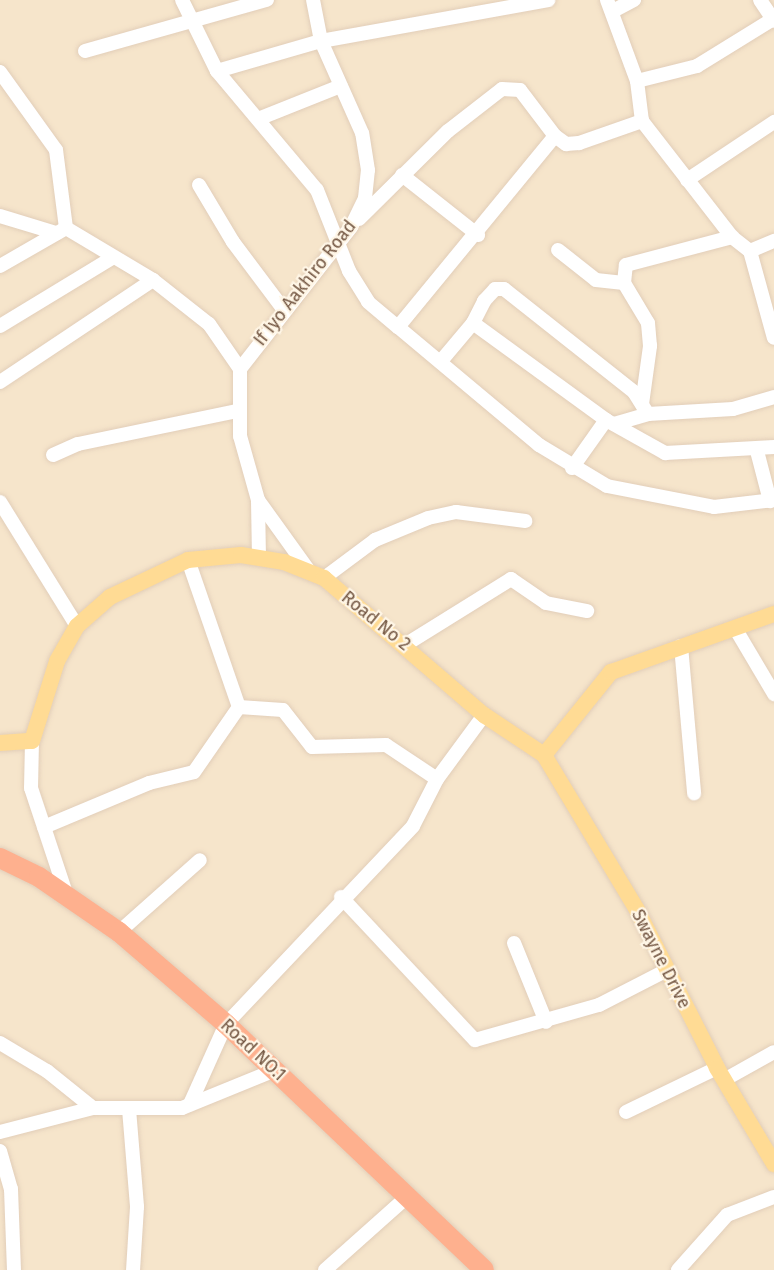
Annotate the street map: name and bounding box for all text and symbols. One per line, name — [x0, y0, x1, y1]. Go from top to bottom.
street label: If Iyo Aakhiro Road — [249, 216, 361, 350]
street label: Road No 2 — [337, 587, 415, 655]
street label: Swayne Drive — [627, 906, 695, 1012]
street label: Road NO.1 — [216, 1014, 290, 1086]

